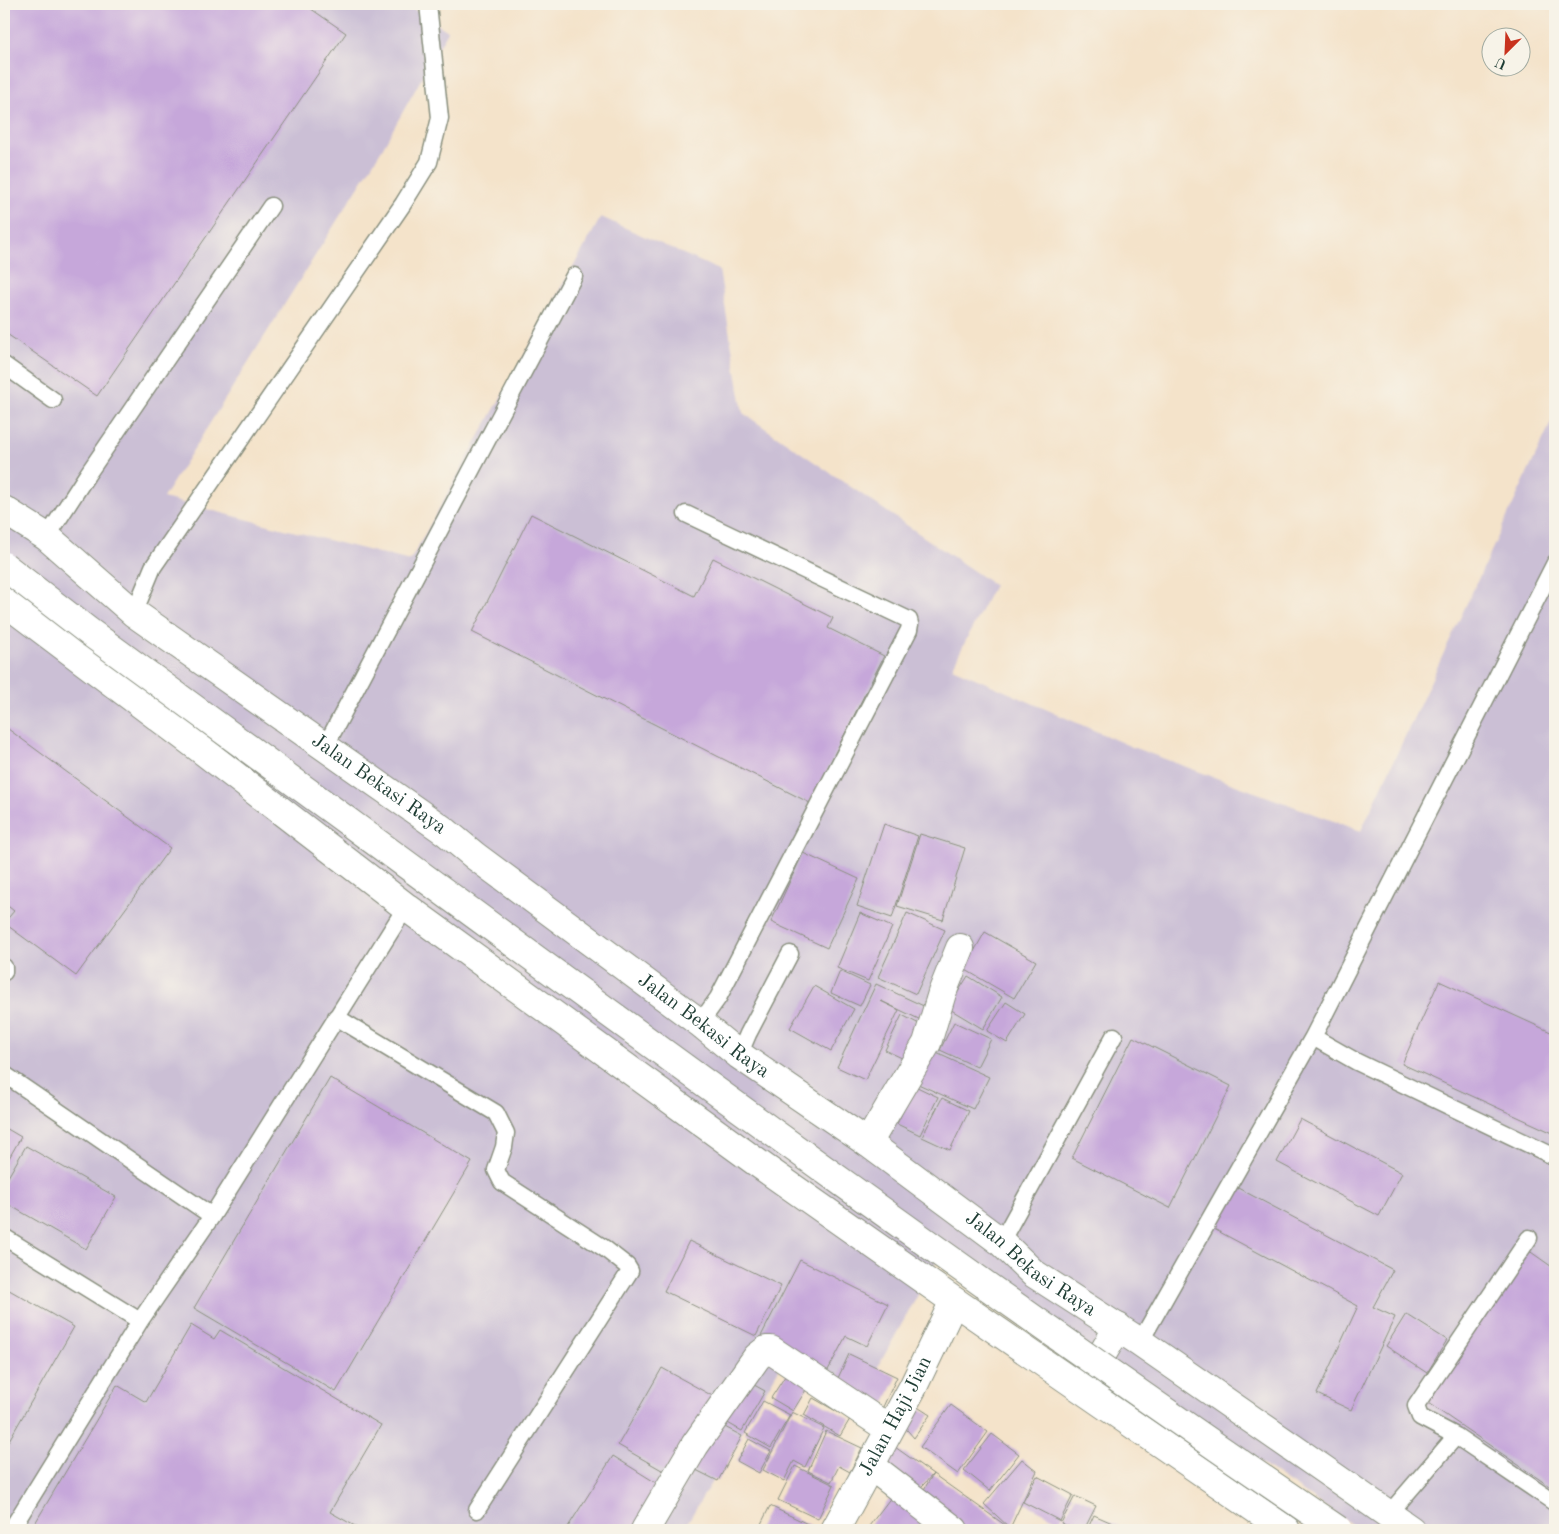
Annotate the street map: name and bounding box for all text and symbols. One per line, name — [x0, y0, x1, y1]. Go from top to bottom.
north arrow — [1482, 28, 1532, 78]
text: U — [1493, 54, 1509, 72]
street label: Jalan Bekasi Raya — [308, 731, 449, 839]
street label: Jalan Bekasi Raya — [634, 970, 773, 1082]
street label: Jalan Bekasi Raya — [961, 1209, 1099, 1321]
street label: Jalan Haji Jian — [856, 1353, 936, 1480]

